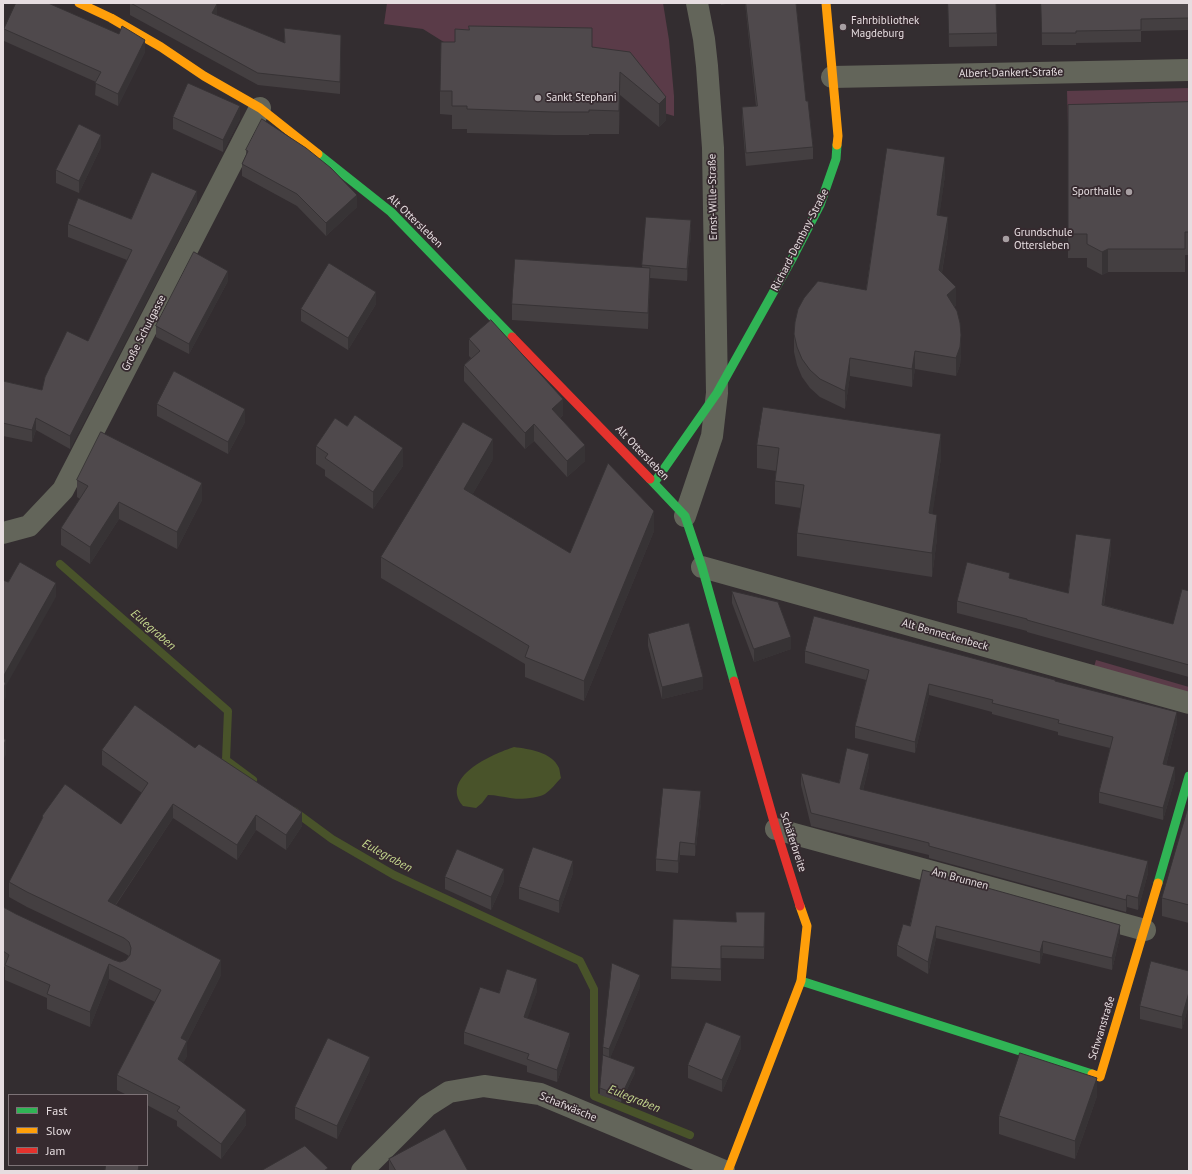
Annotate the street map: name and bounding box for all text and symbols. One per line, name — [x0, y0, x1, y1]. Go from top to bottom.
place label: Fahrbibliothek Magdeburg — [851, 14, 919, 40]
marker: Fahrbibliothek Magdeburg — [838, 22, 848, 32]
street label: Albert-Dankert-Straße — [959, 65, 1063, 81]
place label: Sankt Stephani — [546, 91, 617, 105]
marker: Sankt Stephani — [533, 93, 543, 103]
street label: Ernst-Wille-Straße — [706, 154, 720, 240]
place label: Sporthalle — [1072, 185, 1121, 199]
street label: Richard-Dembny-Straße — [768, 187, 832, 293]
marker: Sporthalle — [1124, 187, 1134, 197]
street label: Alt Ottersleben — [385, 191, 445, 251]
place label: Grundschule Ottersleben — [1014, 226, 1073, 252]
marker: Grundschule Ottersleben — [1001, 234, 1011, 244]
street label: Große Schulgasse — [119, 293, 169, 373]
street label: Alt Ottersleben — [612, 423, 672, 483]
water label: Eulegraben — [128, 607, 178, 653]
street label: Alt Benneckenbeck — [900, 616, 990, 654]
street label: Schäferbreite — [777, 810, 809, 874]
water label: Eulegraben — [359, 836, 415, 876]
street label: Am Brunnen — [930, 865, 990, 893]
street label: Schwanstraße — [1086, 994, 1118, 1062]
water label: Eulegraben — [606, 1082, 662, 1116]
street label: Schafwäsche — [537, 1090, 599, 1124]
legend — [8, 1094, 148, 1166]
text: Fast — [46, 1103, 67, 1118]
text: Slow — [46, 1123, 71, 1138]
text: Jam — [46, 1143, 65, 1158]

